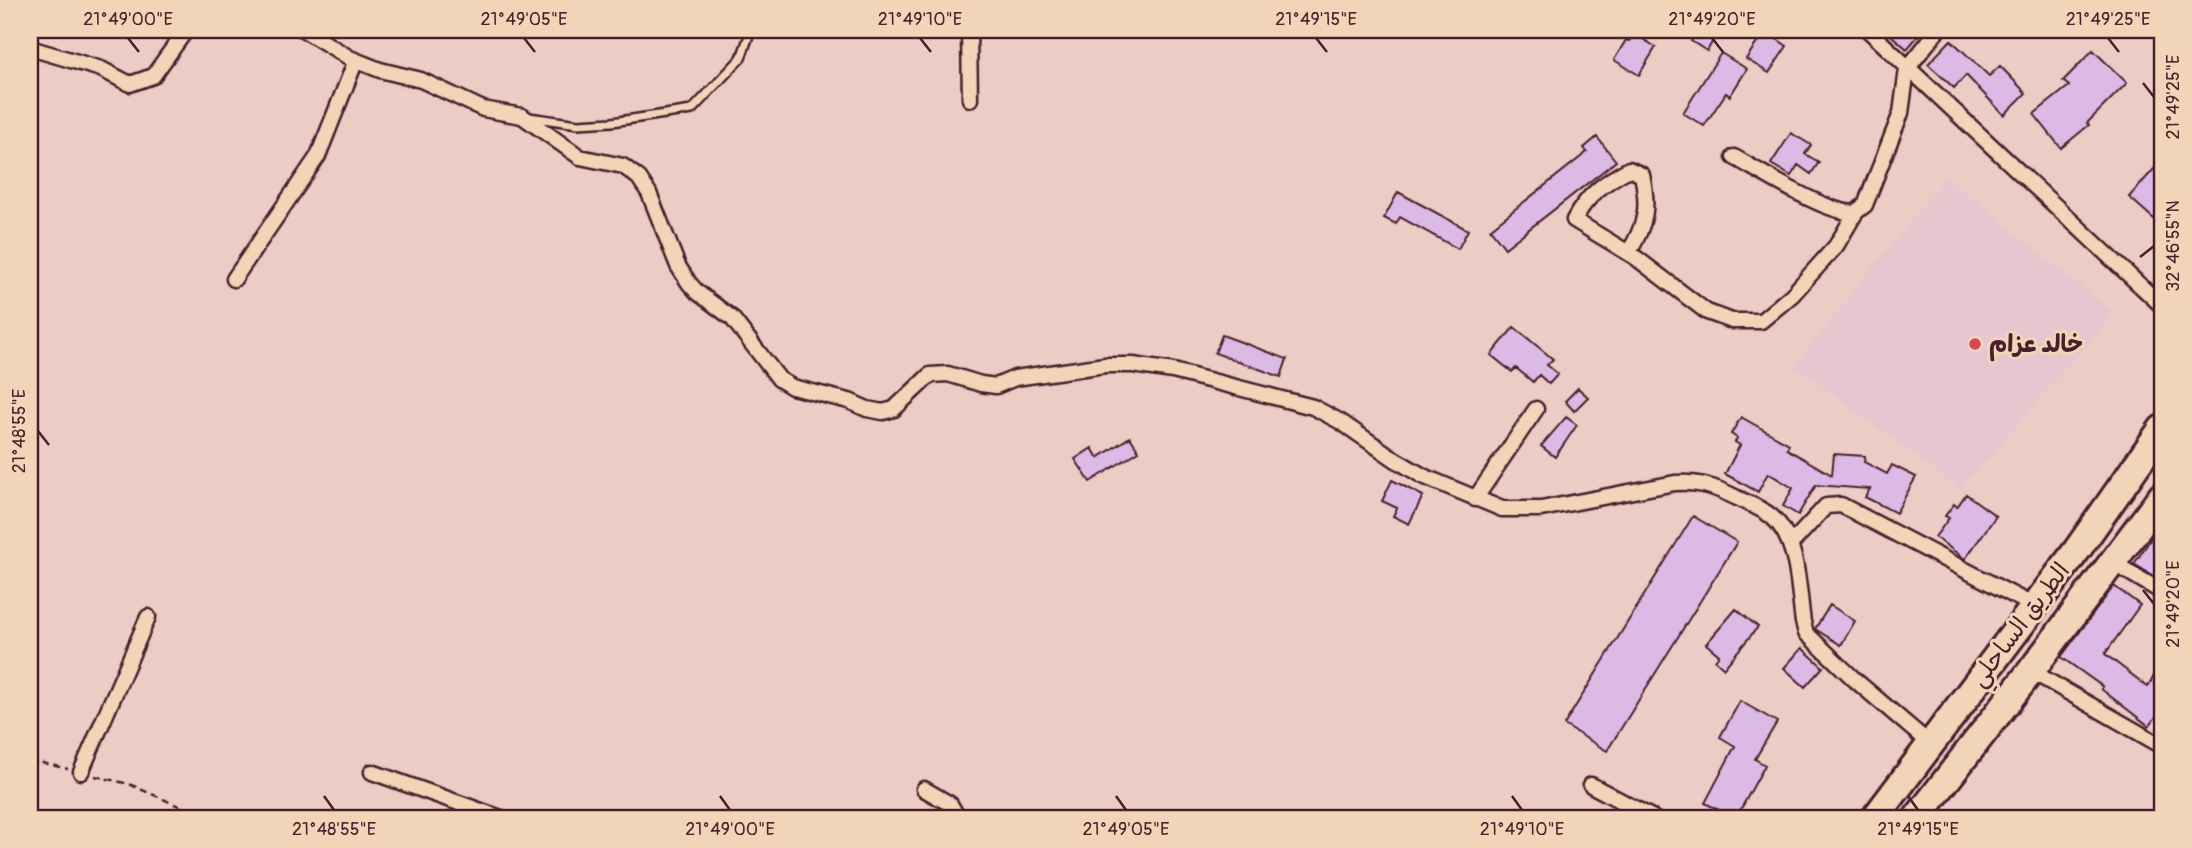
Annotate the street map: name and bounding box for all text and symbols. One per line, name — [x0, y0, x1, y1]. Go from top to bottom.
text: 21°49'00"E — [83, 8, 173, 31]
text: 21°49'05"E — [481, 8, 567, 31]
text: 21°49'10"E — [878, 8, 962, 31]
text: 21°49'15"E — [1275, 8, 1357, 31]
text: 21°49'20"E — [1668, 8, 1756, 31]
text: 21°49'25"E — [2066, 8, 2150, 31]
text: 21°49'25"E — [2162, 55, 2185, 139]
text: 32°46'55"N — [2162, 200, 2185, 292]
place label: خالد عزام — [1989, 330, 2083, 362]
marker: خالد عزام — [1967, 336, 1983, 352]
text: 21°48'55"E — [8, 389, 31, 473]
street label: الطريق الساحلي — [1964, 557, 2081, 696]
text: 21°49'20"E — [2162, 560, 2185, 648]
text: 21°48'55"E — [292, 818, 376, 841]
text: 21°49'00"E — [685, 818, 775, 841]
text: 21°49'05"E — [1083, 818, 1169, 841]
text: 21°49'10"E — [1480, 818, 1564, 841]
text: 21°49'15"E — [1877, 818, 1959, 841]

